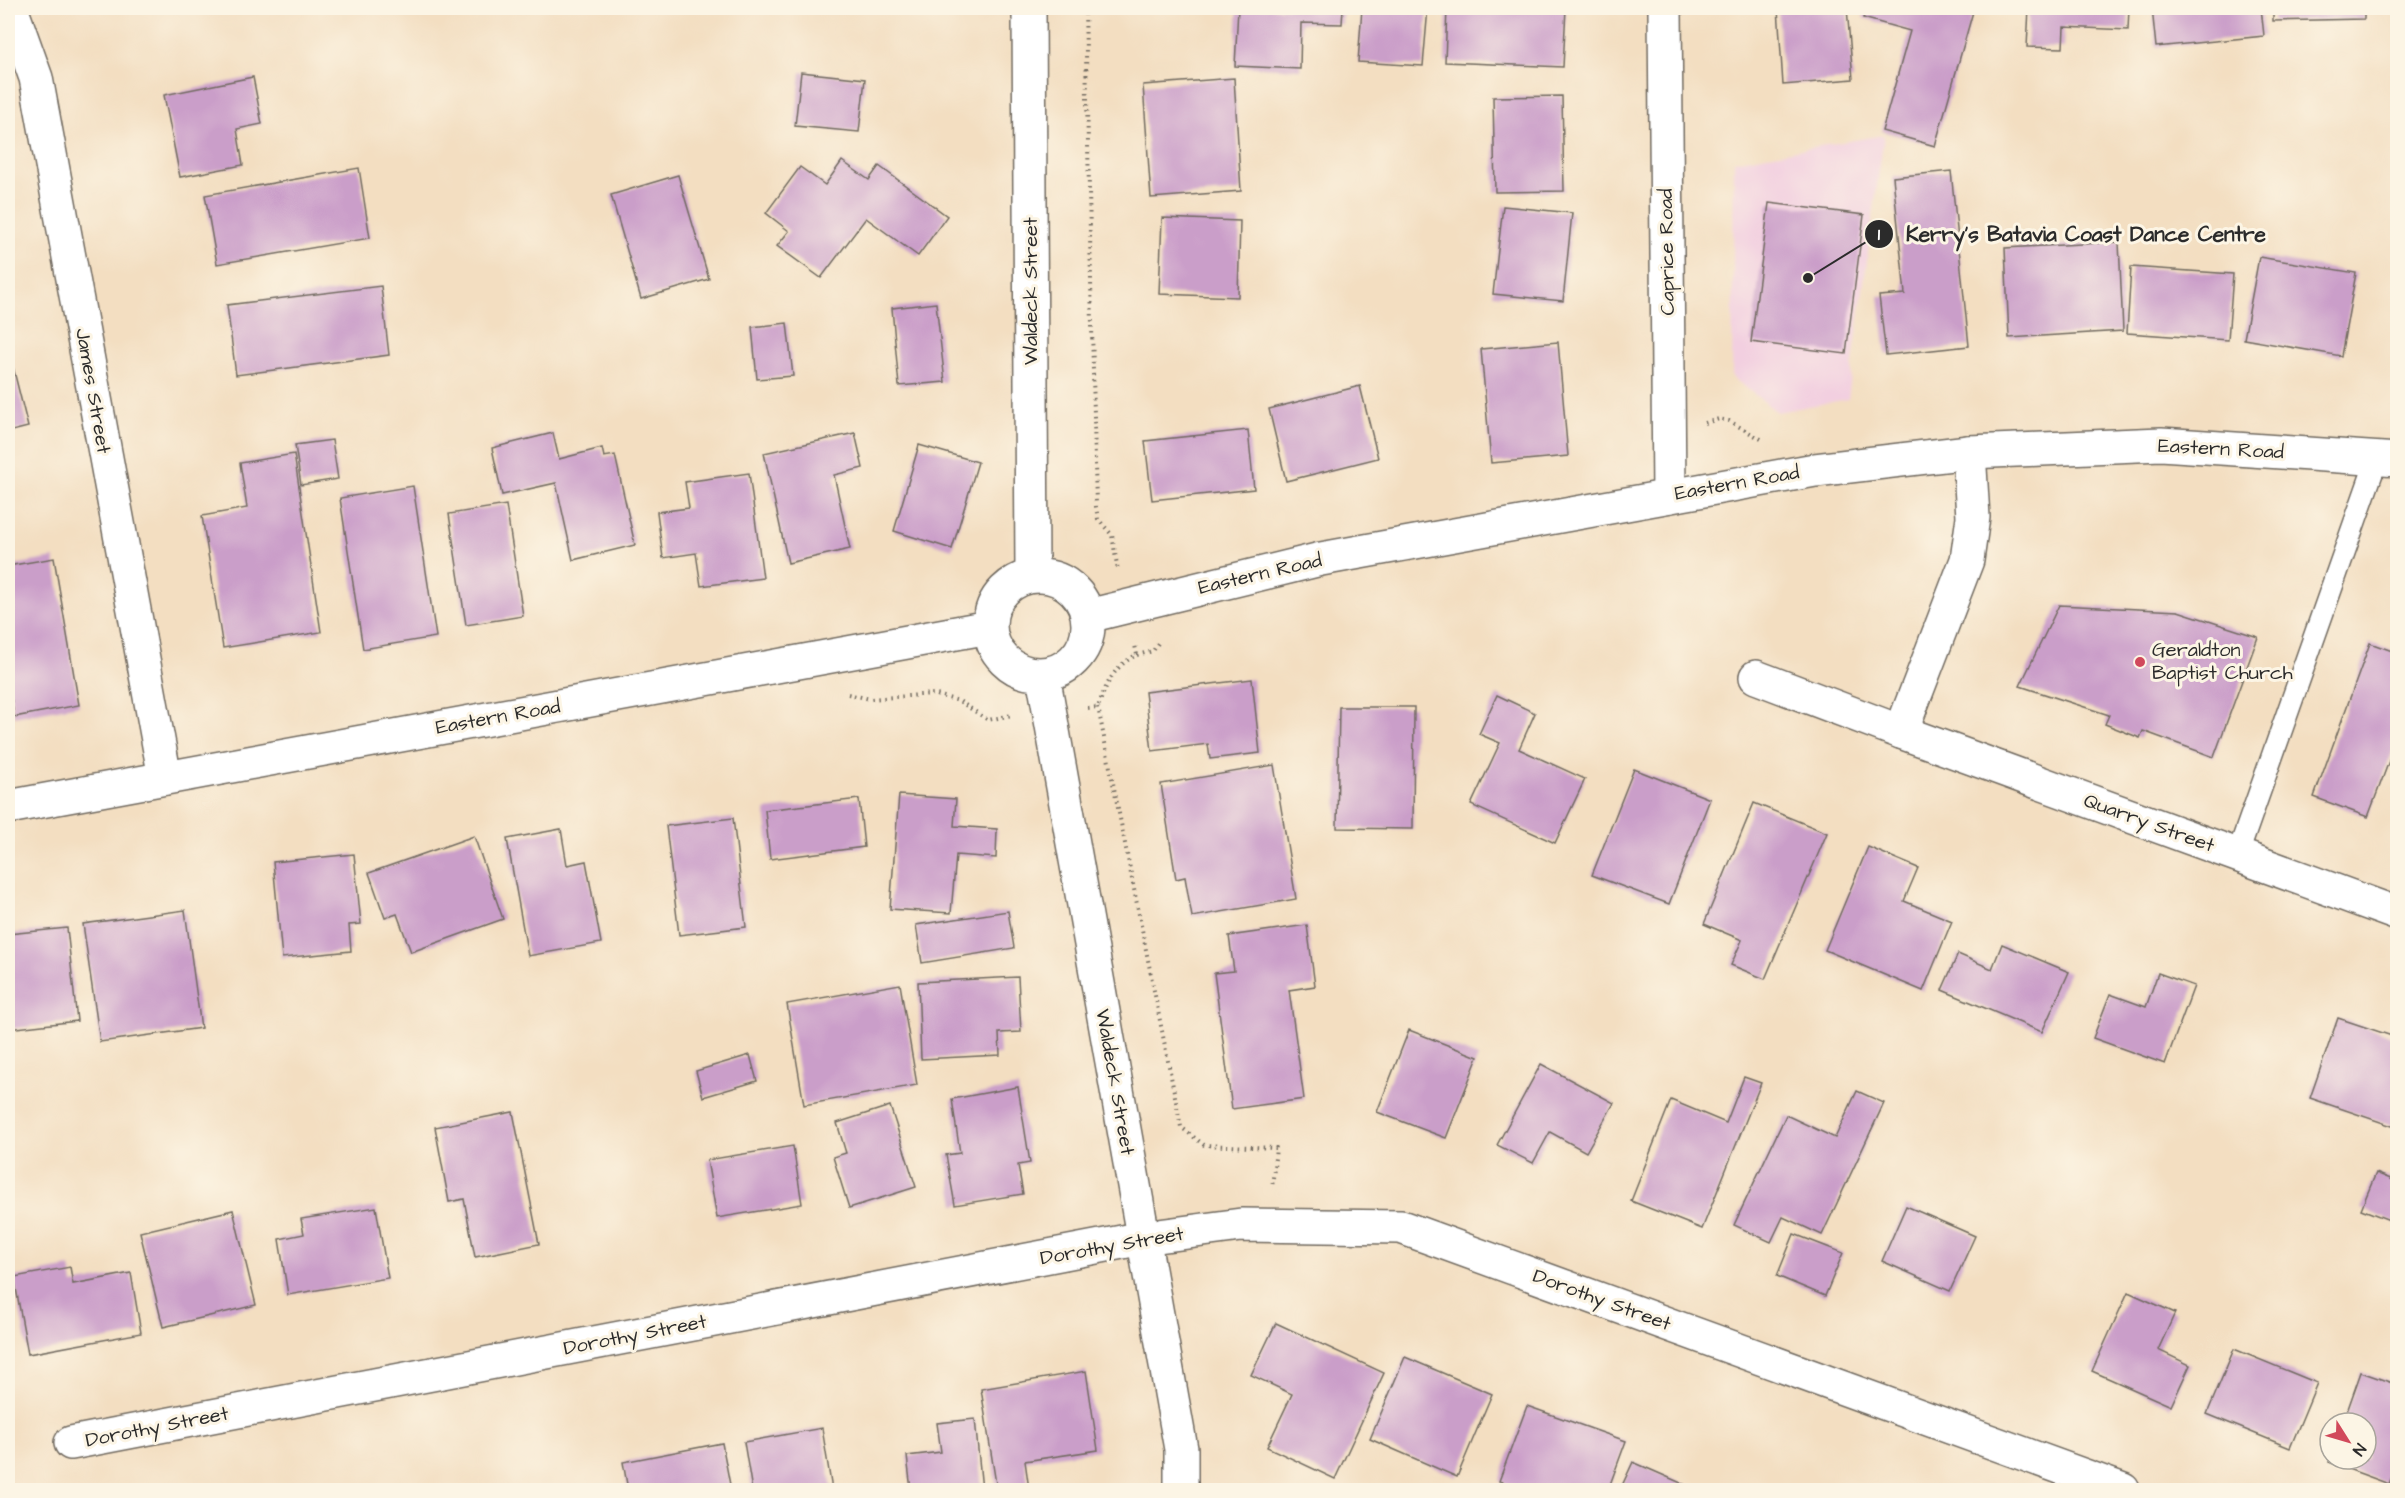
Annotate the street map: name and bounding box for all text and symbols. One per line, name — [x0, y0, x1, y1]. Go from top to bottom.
street label: Caprice Road — [1652, 188, 1682, 316]
callout: Kerry's Batavia Coast Dance Centre — [1864, 215, 2278, 254]
street label: Waldeck Street — [1017, 217, 1045, 365]
text: Kerry's Batavia Coast Dance Centre — [1906, 220, 2267, 252]
text: 1 — [1878, 222, 1881, 247]
street label: James Street — [68, 326, 118, 456]
street label: Eastern Road — [2157, 432, 2285, 466]
street label: Eastern Road — [1673, 458, 1801, 508]
street label: Eastern Road — [1195, 546, 1325, 602]
place label: Geraldton Baptist Church — [2152, 636, 2293, 687]
marker: Geraldton Baptist Church — [2133, 655, 2147, 669]
street label: Eastern Road — [434, 692, 562, 742]
street label: Quarry Street — [2079, 786, 2218, 861]
street label: Waldeck Street — [1088, 1007, 1142, 1157]
street label: Dorothy Street — [1038, 1220, 1186, 1273]
street label: Dorothy Street — [1529, 1262, 1675, 1339]
street label: Dorothy Street — [561, 1307, 709, 1364]
street label: Dorothy Street — [83, 1399, 231, 1456]
north arrow — [2318, 1411, 2378, 1471]
text: N — [2347, 1439, 2371, 1460]

